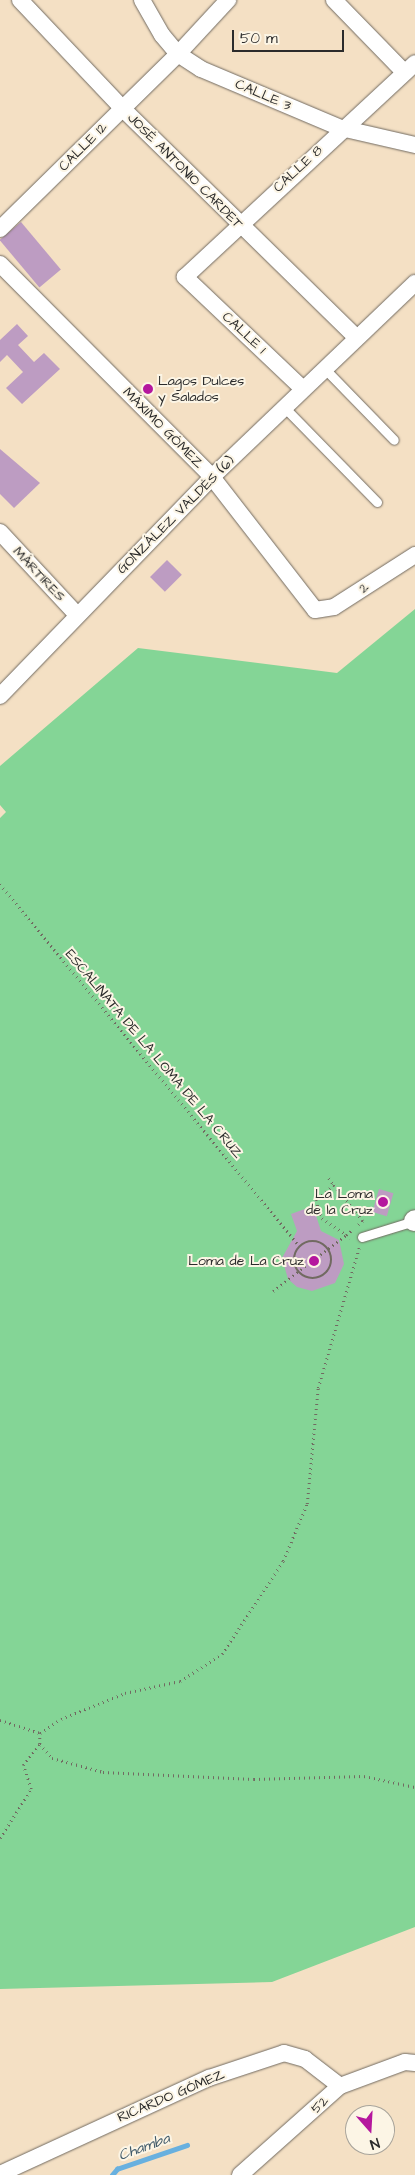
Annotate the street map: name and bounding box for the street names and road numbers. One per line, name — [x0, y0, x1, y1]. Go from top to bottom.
street label: CALLE 3 — [232, 76, 294, 114]
street label: JOSÉ ANTONIO CARDET — [124, 110, 246, 232]
street label: CALLE 12 — [55, 119, 111, 175]
street label: CALLE 8 — [270, 142, 326, 196]
street label: CALLE 1 — [219, 308, 269, 358]
street label: MÁXIMO GÓMEZ — [119, 384, 207, 472]
street label: GONZÁLEZ VALDÉS (6) — [114, 453, 238, 577]
street label: MÁRTIRES — [9, 543, 69, 605]
street label: 2 — [356, 579, 372, 597]
street label: ESCALINATA DE LA LOMA DE LA CRUZ — [62, 946, 246, 1162]
street label: RICARDO GÓMEZ — [115, 2066, 227, 2126]
street label: 52 — [308, 2093, 332, 2117]

